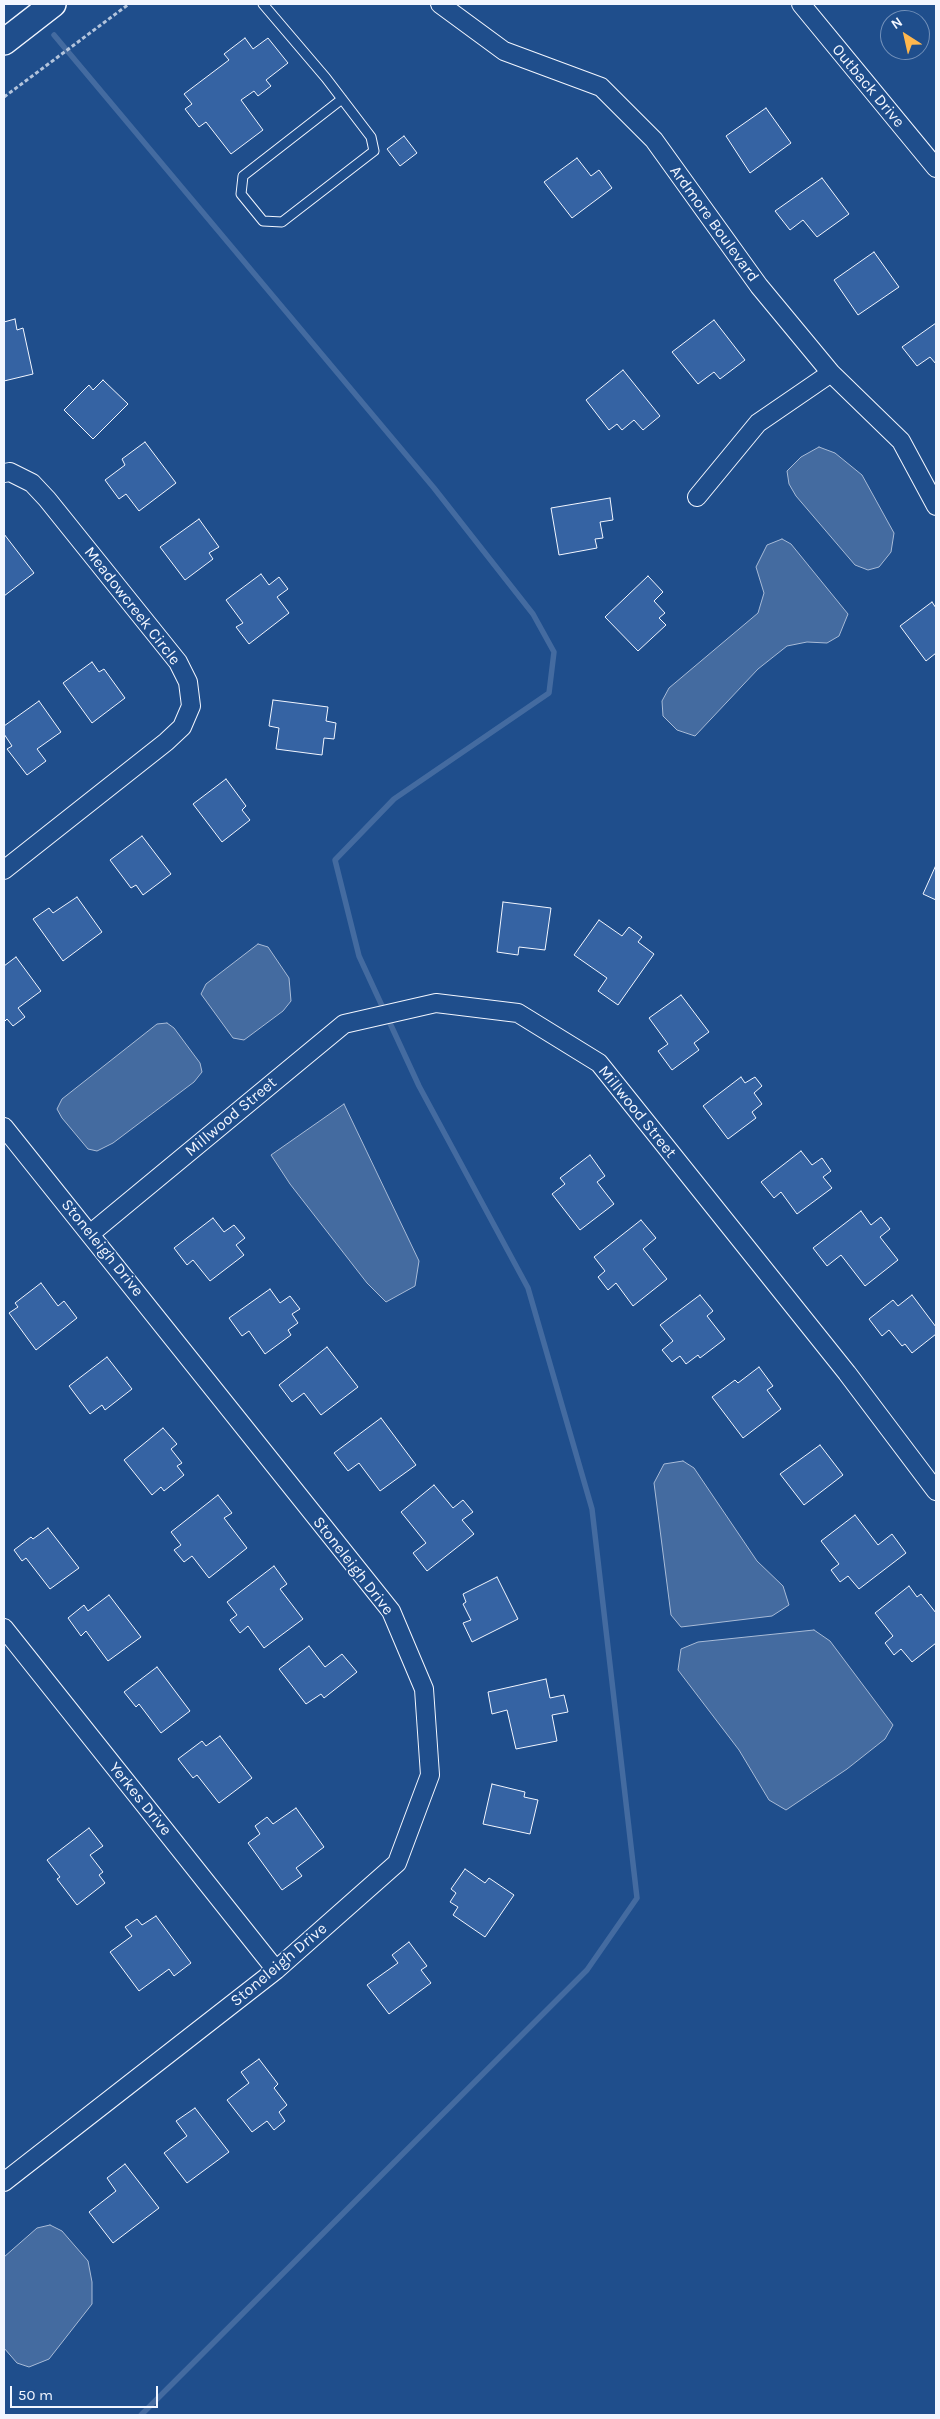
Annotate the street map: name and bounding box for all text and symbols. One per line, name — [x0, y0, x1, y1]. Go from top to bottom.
north arrow — [880, 10, 930, 60]
text: N — [888, 13, 906, 33]
street label: Outback Drive — [828, 40, 908, 132]
street label: Ardmore Boulevard — [665, 162, 763, 286]
street label: Meadowcreek Circle — [80, 543, 184, 669]
street label: Millwood Street — [594, 1062, 680, 1162]
street label: Millwood Street — [181, 1073, 281, 1161]
street label: Stoneleigh Drive — [57, 1195, 147, 1301]
street label: Stoneleigh Drive — [309, 1513, 397, 1619]
street label: Yerkes Drive — [105, 1759, 175, 1839]
street label: Stoneleigh Drive — [227, 1919, 331, 2011]
scale bar — [12, 2376, 160, 2408]
text: 50 m — [18, 2386, 53, 2404]

